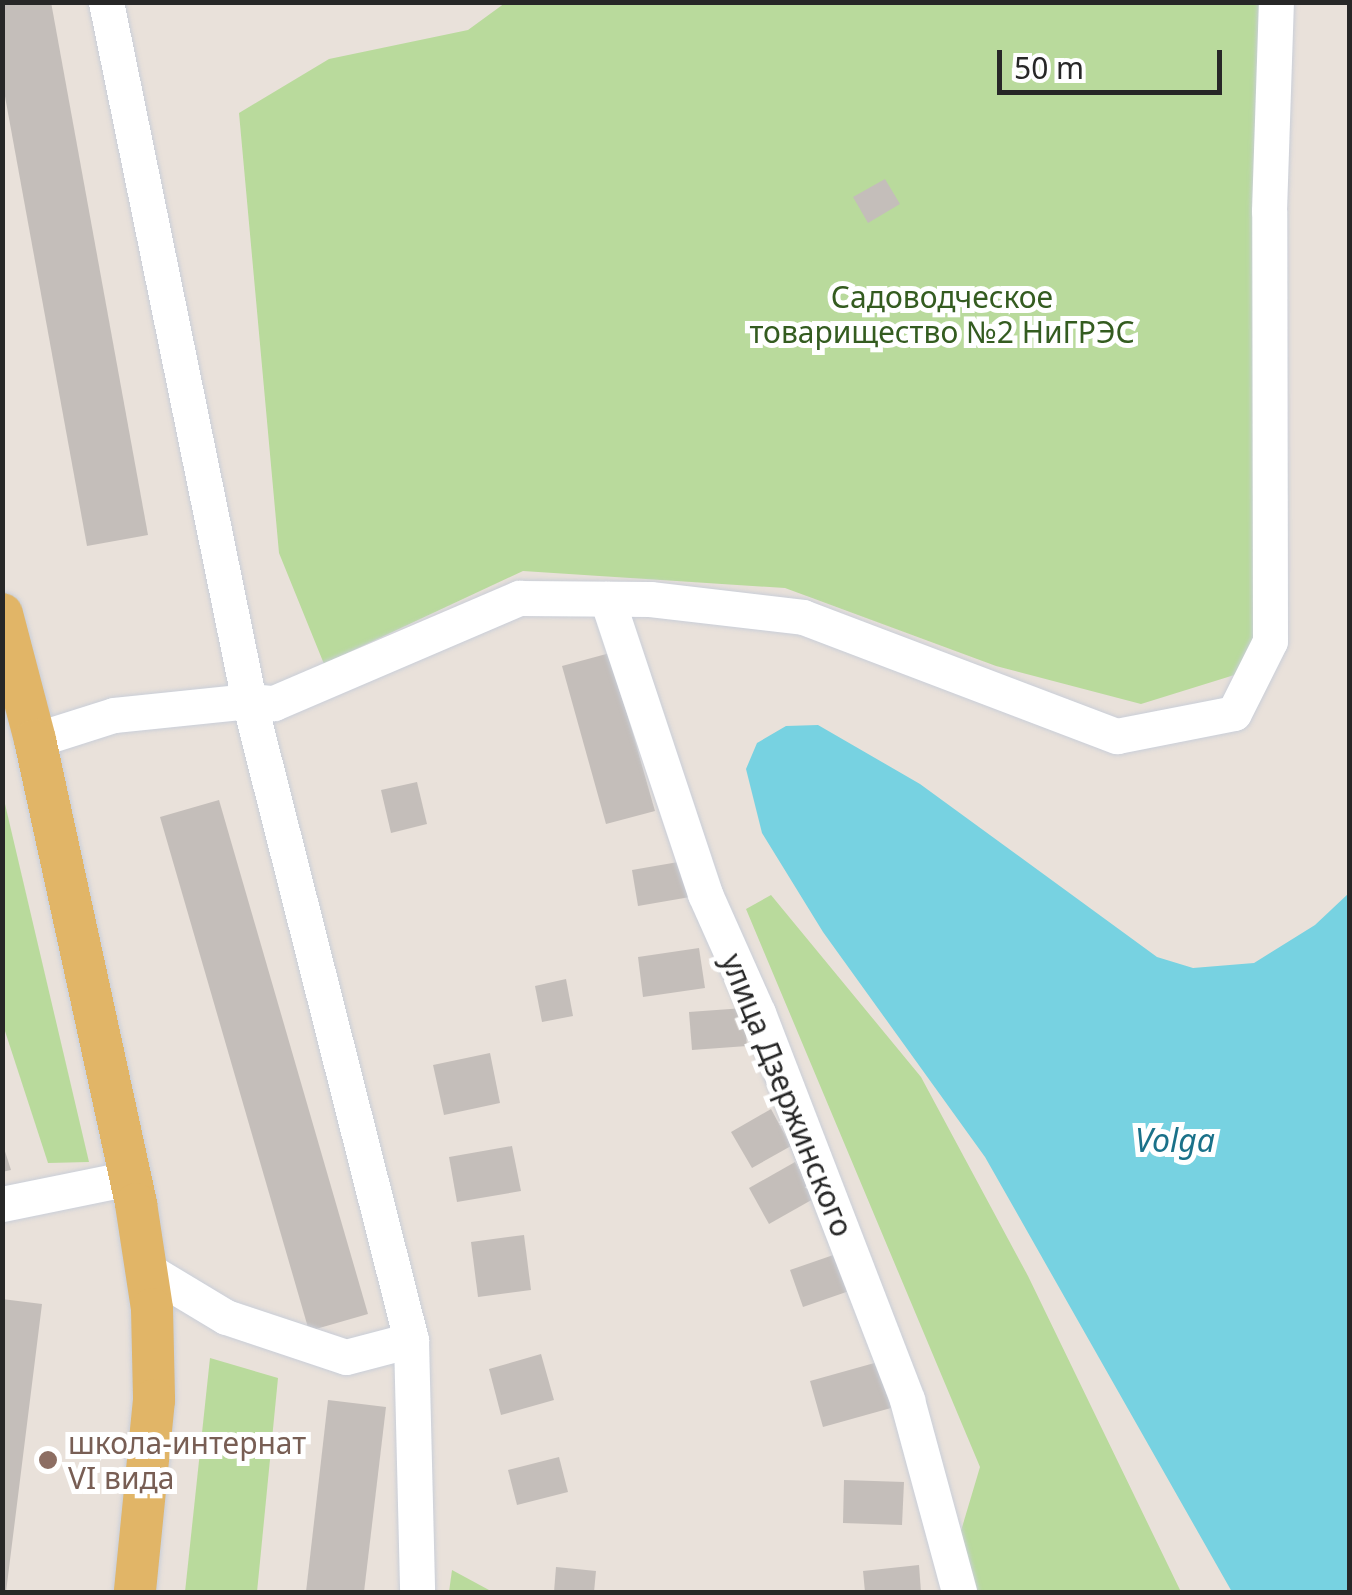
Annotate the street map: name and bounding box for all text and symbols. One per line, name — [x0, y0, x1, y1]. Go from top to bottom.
scale bar — [1002, 30, 1227, 92]
text: 50 m — [1014, 47, 1084, 88]
park label: Садоводческое товарищество №2 НиГРЭС — [749, 279, 1135, 350]
street label: улица Дзержинского — [714, 948, 860, 1242]
water label: Volga — [1135, 1121, 1215, 1159]
place label: школа-интернат VI вида — [68, 1425, 306, 1496]
marker: школа-интернат VI вида — [37, 1449, 59, 1471]

